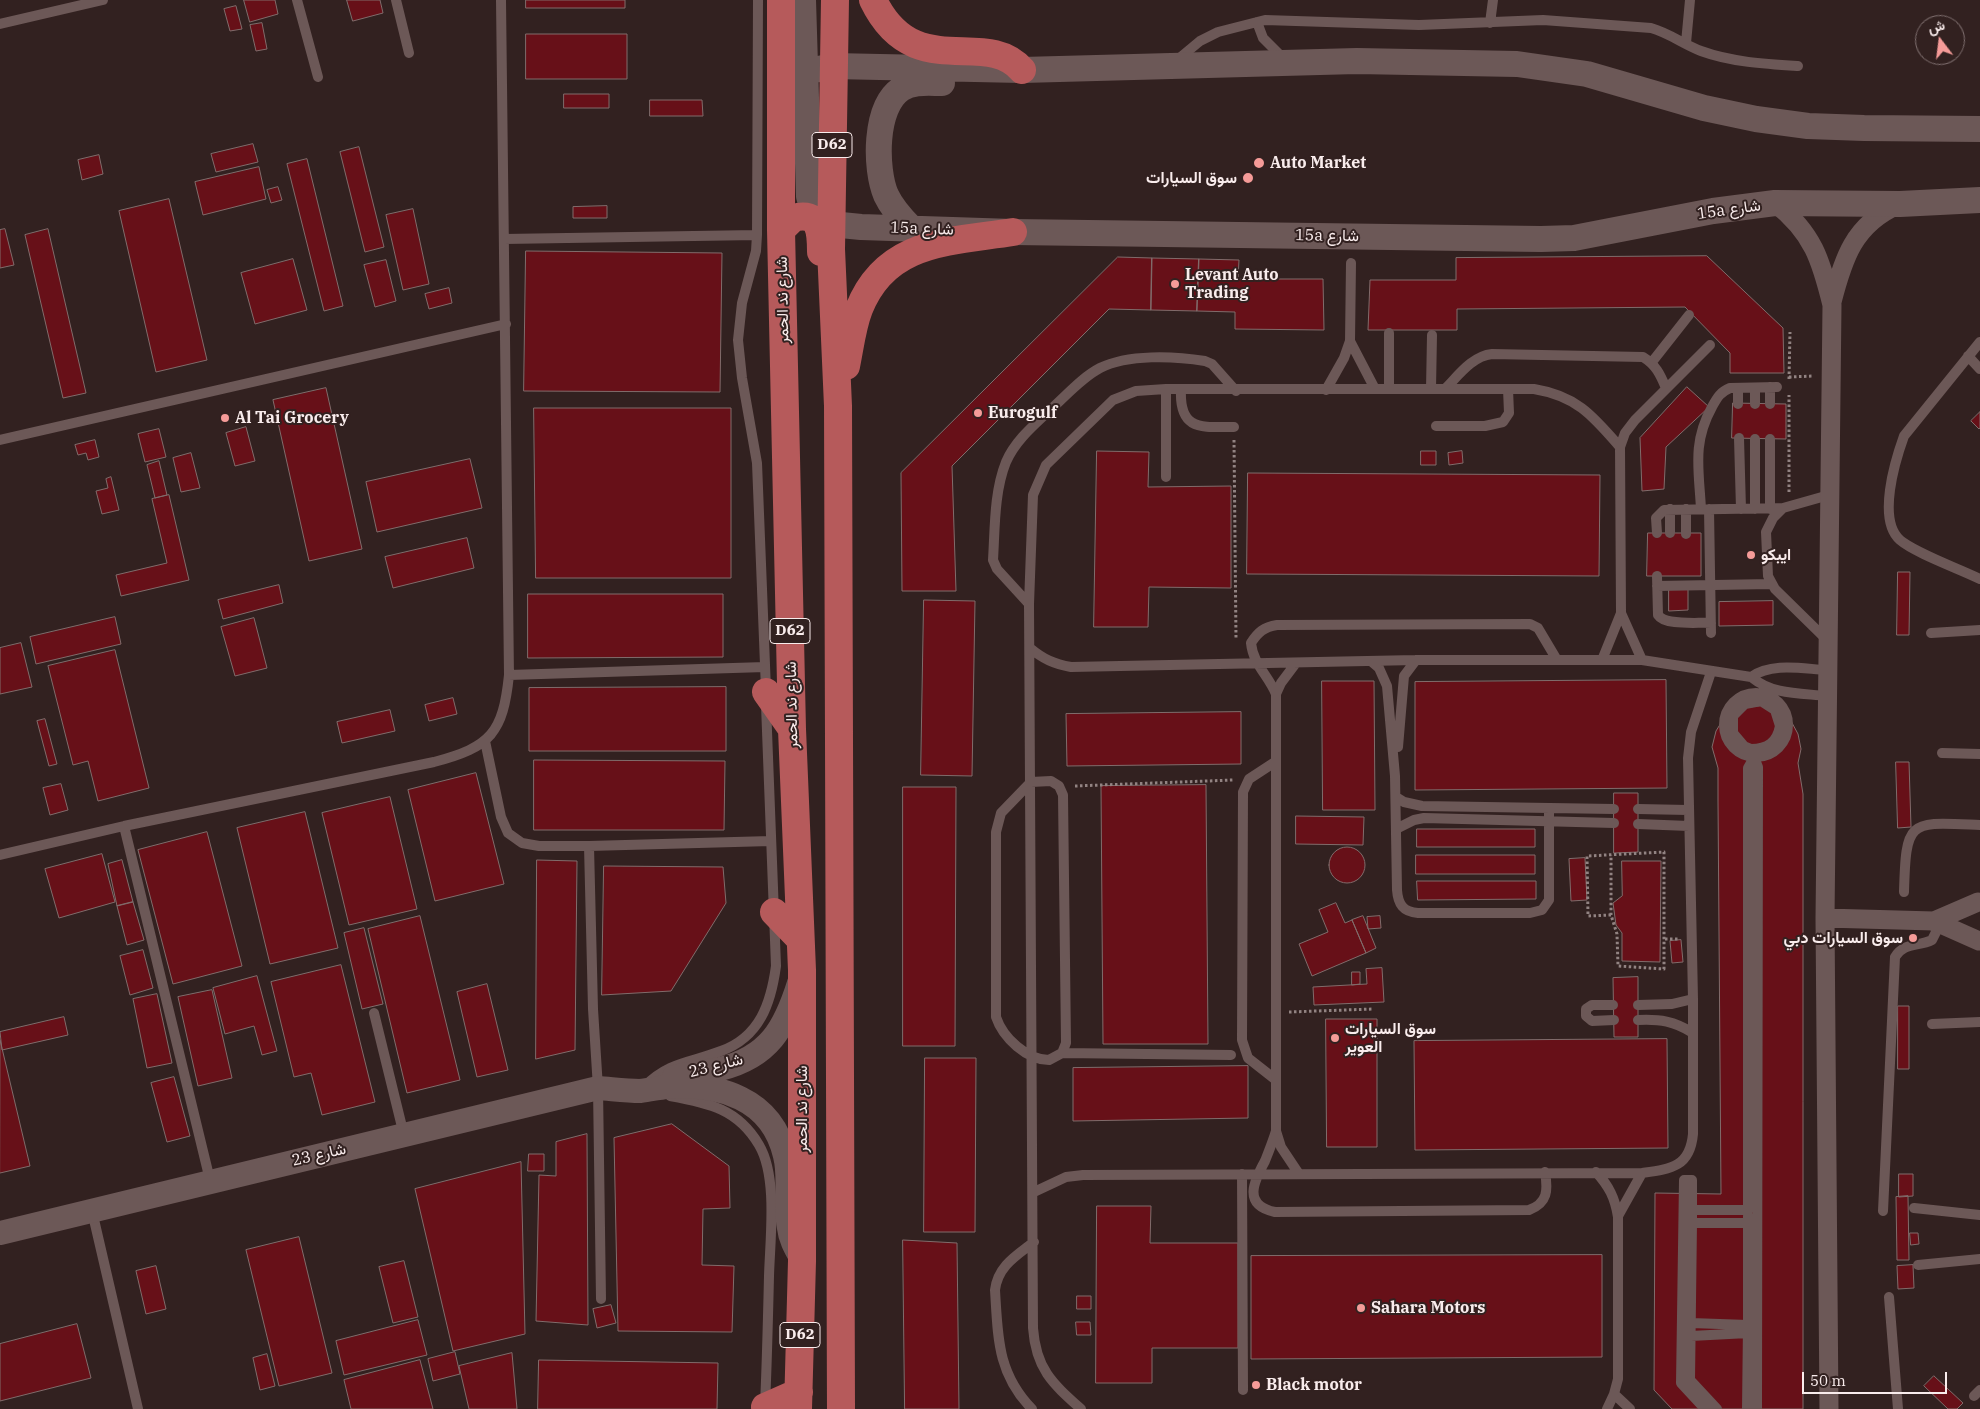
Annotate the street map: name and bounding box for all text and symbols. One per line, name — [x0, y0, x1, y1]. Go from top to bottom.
north arrow — [1915, 15, 1965, 65]
text: ش — [1926, 16, 1947, 37]
road number: D62 — [812, 132, 852, 158]
place label: Auto Market — [1270, 153, 1366, 173]
marker: Auto Market — [1252, 156, 1266, 170]
place label: سوق السيارات — [1146, 168, 1237, 188]
marker: سوق السيارات — [1241, 171, 1255, 185]
street label: 15a شارع — [1696, 196, 1762, 224]
street label: 15a شارع — [890, 218, 954, 240]
street label: 15a شارع — [1295, 226, 1359, 246]
street label: شارع ند الحمر — [773, 256, 793, 344]
place label: Levant Auto Trading — [1185, 265, 1278, 303]
marker: Levant Auto Trading — [1169, 278, 1181, 290]
place label: Eurogulf — [988, 403, 1057, 423]
marker: Eurogulf — [972, 407, 984, 419]
place label: Al Tai Grocery — [235, 408, 349, 428]
marker: Al Tai Grocery — [219, 412, 231, 424]
place label: ايبكو — [1761, 545, 1791, 565]
marker: ايبكو — [1745, 549, 1757, 561]
road number: D62 — [770, 618, 810, 644]
street label: شارع ند الحمر — [782, 661, 802, 749]
place label: سوق السيارات دبي — [1783, 928, 1903, 948]
marker: سوق السيارات دبي — [1907, 932, 1919, 944]
place label: سوق السيارات العوير — [1345, 1019, 1436, 1057]
marker: سوق السيارات العوير — [1329, 1032, 1341, 1044]
street label: شارع 23 — [687, 1050, 745, 1082]
street label: شارع ند الحمر — [792, 1065, 812, 1153]
street label: شارع 23 — [290, 1139, 348, 1171]
place label: Sahara Motors — [1371, 1298, 1485, 1318]
marker: Sahara Motors — [1355, 1302, 1367, 1314]
road number: D62 — [780, 1322, 820, 1348]
scale bar — [1805, 1362, 1950, 1394]
text: 50 m — [1810, 1371, 1846, 1390]
place label: Black motor — [1266, 1375, 1362, 1395]
marker: Black motor — [1250, 1379, 1262, 1391]

